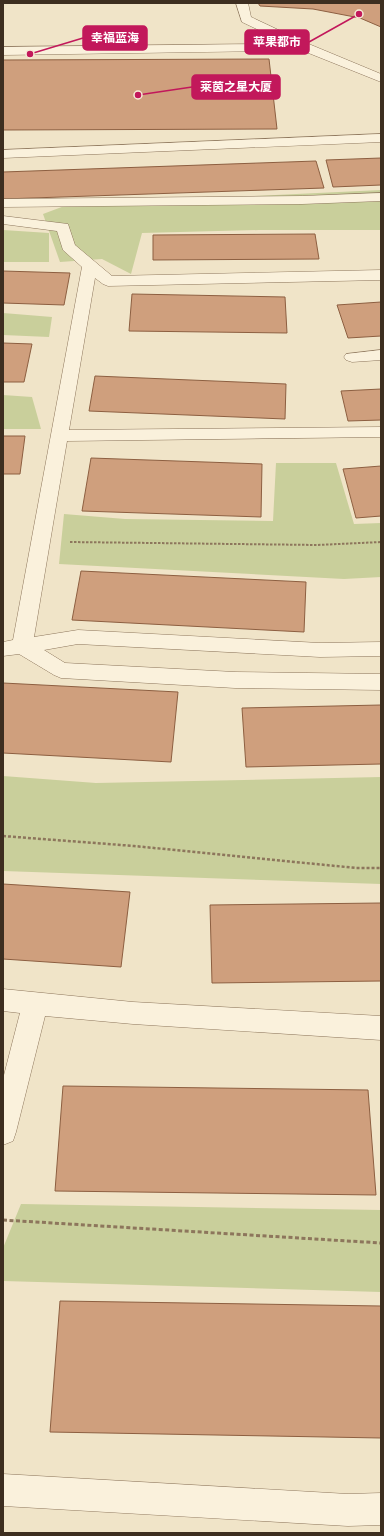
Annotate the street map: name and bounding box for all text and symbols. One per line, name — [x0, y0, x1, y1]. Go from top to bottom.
callout: 幸福蓝海 — [83, 26, 147, 50]
text: 幸福蓝海 — [91, 30, 139, 45]
callout: 苹果都市 — [245, 30, 309, 54]
text: 苹果都市 — [253, 34, 301, 49]
callout: 莱茵之星大厦 — [192, 75, 280, 99]
text: 莱茵之星大厦 — [200, 79, 272, 94]

